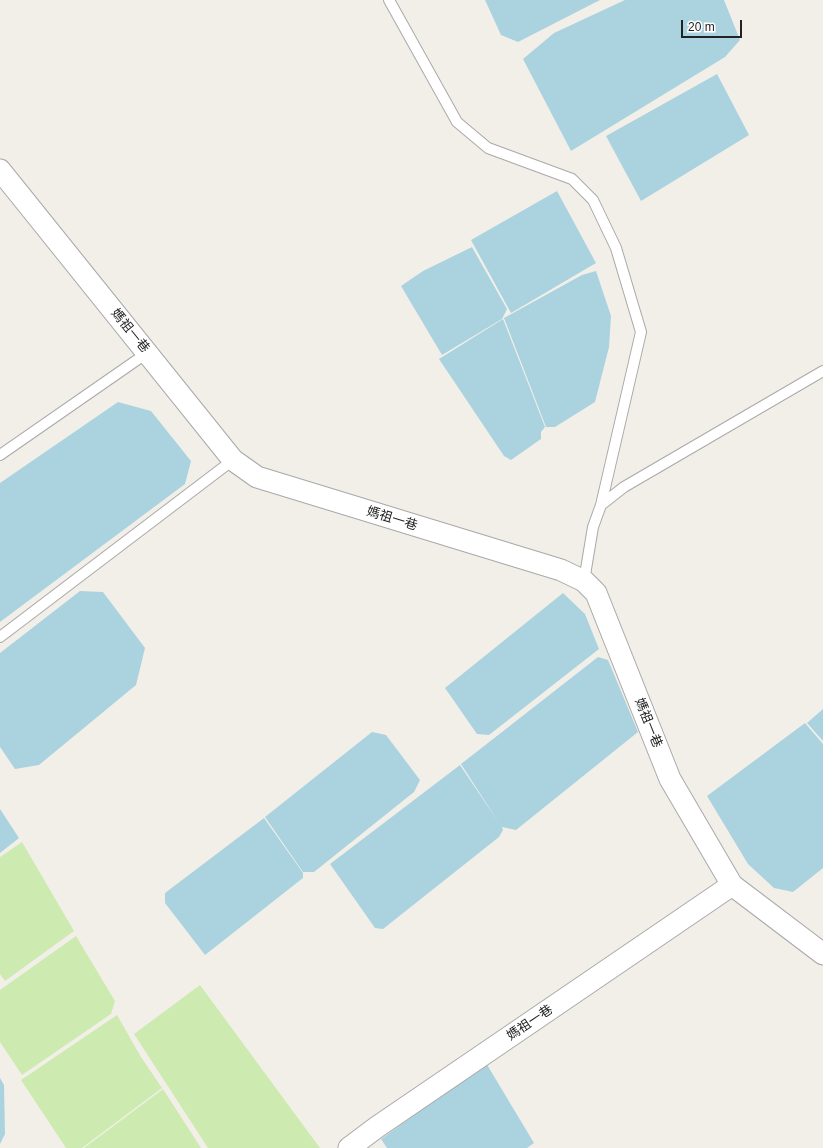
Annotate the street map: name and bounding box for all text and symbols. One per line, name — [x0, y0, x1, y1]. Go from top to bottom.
scale bar — [683, 12, 744, 38]
text: 20 m — [688, 20, 715, 34]
street label: 媽祖一巷 — [108, 306, 152, 356]
street label: 媽祖一巷 — [365, 504, 419, 534]
street label: 媽祖一巷 — [631, 696, 665, 750]
street label: 媽祖一巷 — [504, 1002, 556, 1044]

